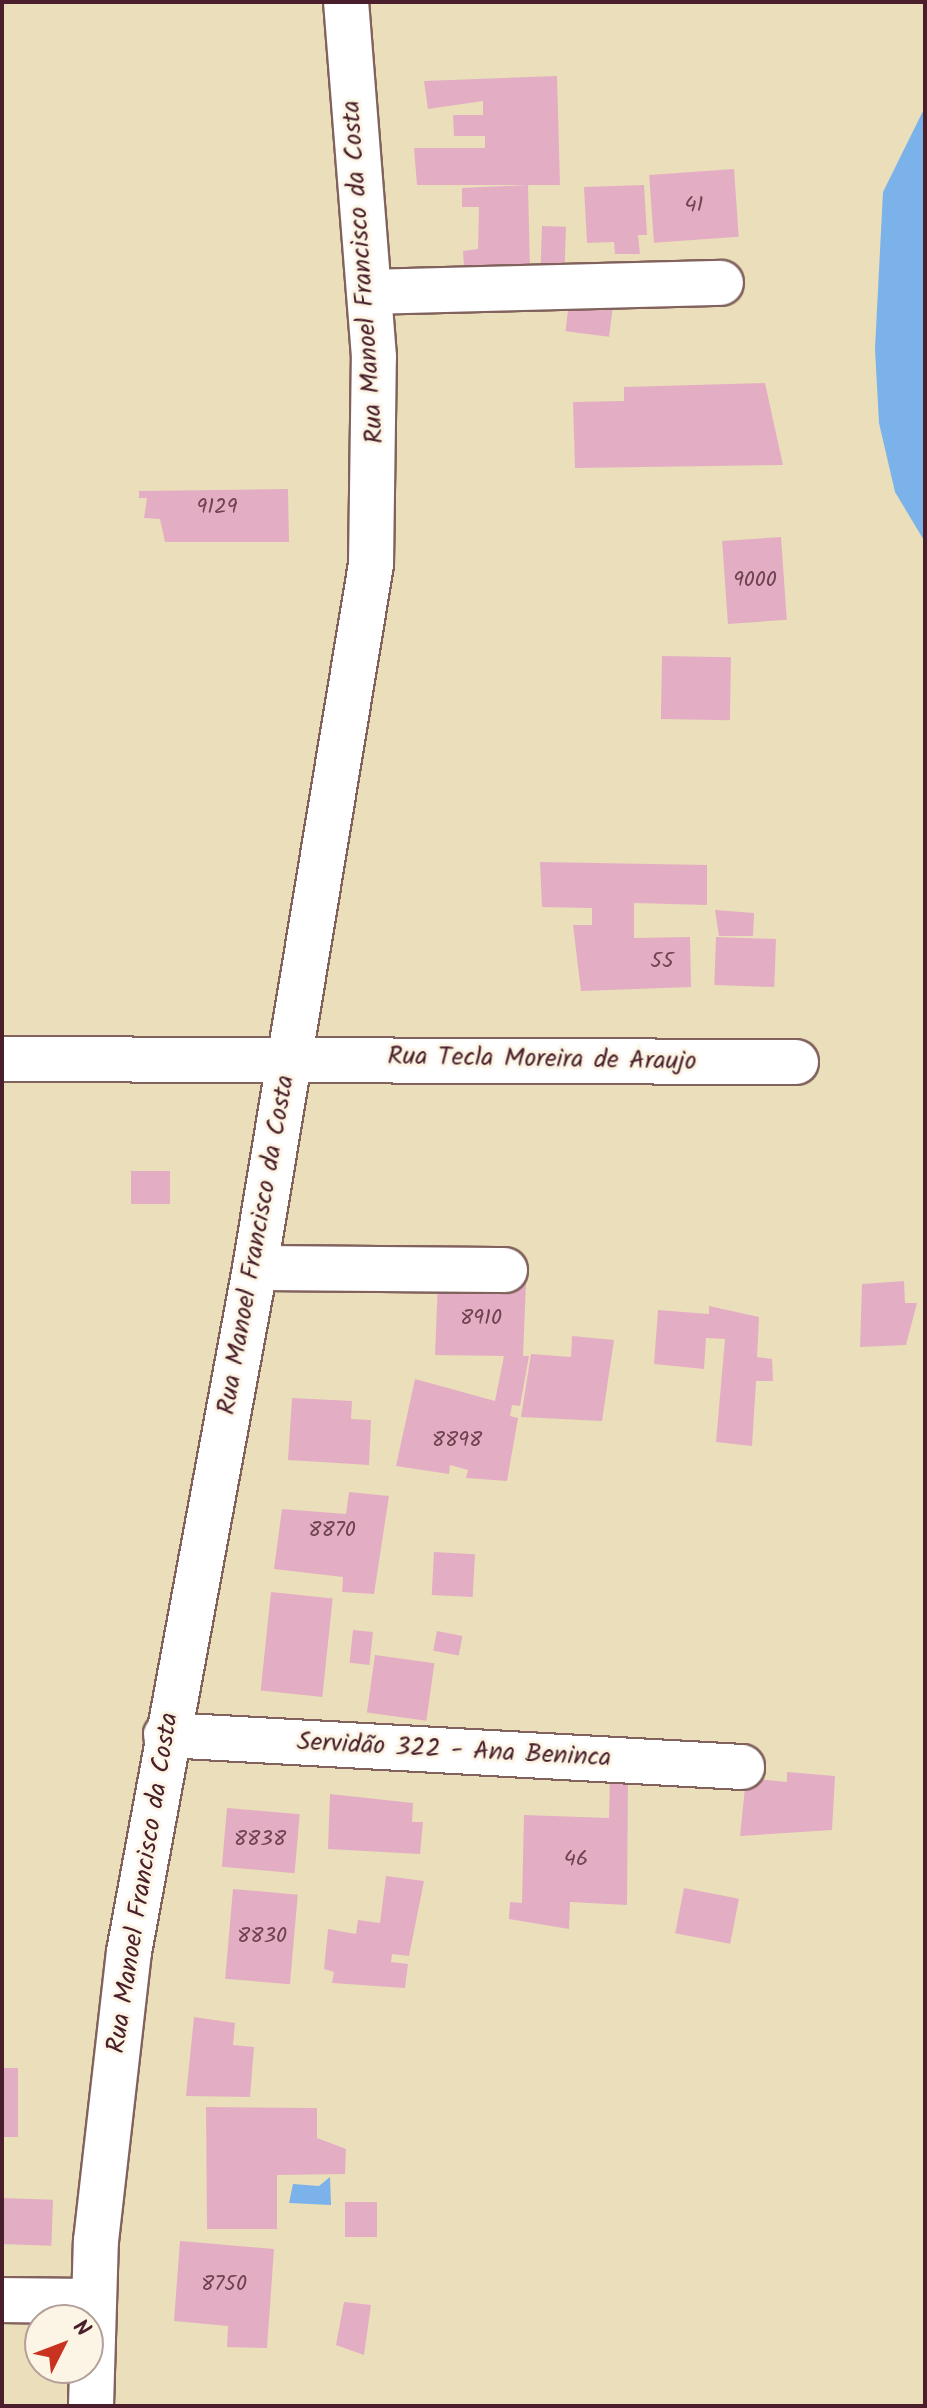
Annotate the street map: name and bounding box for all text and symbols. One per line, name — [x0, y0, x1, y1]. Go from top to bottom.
street label: Rua Manoel Francisco da Costa — [336, 99, 392, 445]
house number: 41 — [684, 193, 704, 219]
house number: 9129 — [196, 495, 238, 521]
house number: 9000 — [733, 568, 777, 594]
house number: 55 — [650, 949, 674, 975]
street label: Rua Tecla Moreira de Araujo — [387, 1042, 697, 1078]
street label: Rua Manoel Francisco da Costa — [212, 1073, 302, 1417]
house number: 8910 — [460, 1306, 502, 1332]
house number: 8898 — [432, 1428, 482, 1454]
house number: 8870 — [308, 1518, 356, 1544]
street label: Rua Manoel Francisco da Costa — [102, 1711, 186, 2055]
street label: Servidão 322 - Ana Beninca — [296, 1727, 612, 1775]
house number: 8838 — [234, 1827, 286, 1853]
house number: 46 — [564, 1847, 588, 1873]
house number: 8830 — [237, 1924, 287, 1950]
house number: 8750 — [201, 2272, 247, 2298]
north arrow — [24, 2304, 104, 2384]
text: N — [63, 2312, 98, 2346]

